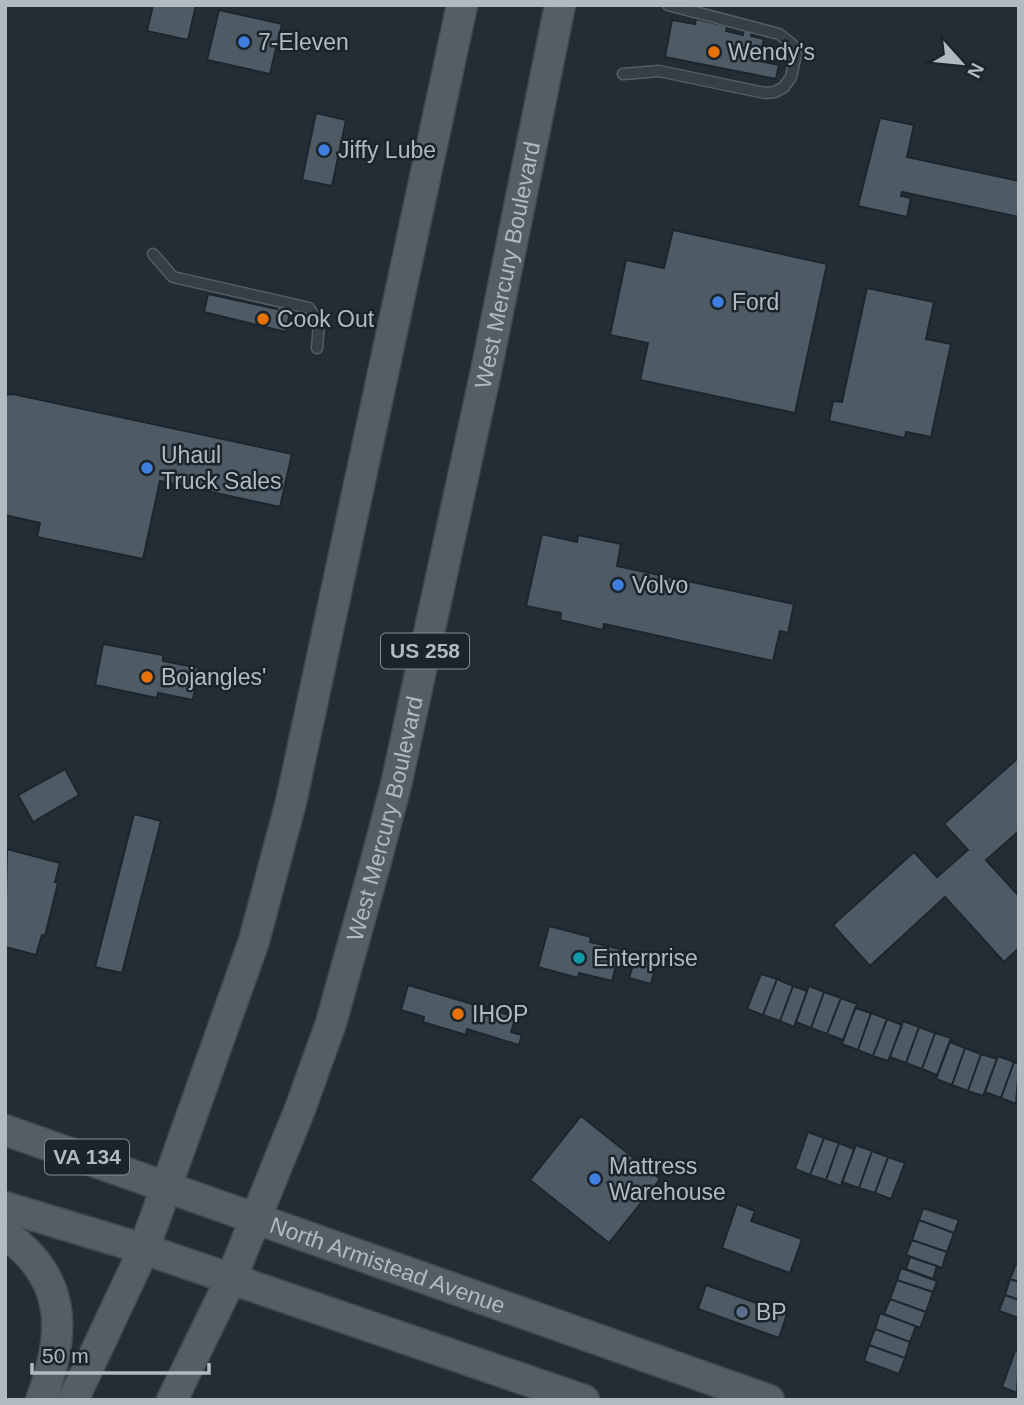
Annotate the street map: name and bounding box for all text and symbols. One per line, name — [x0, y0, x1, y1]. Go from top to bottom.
north arrow — [926, 28, 996, 98]
place label: 7-Eleven — [258, 29, 349, 55]
marker: 7-Eleven — [236, 34, 252, 50]
place label: Wendy's — [728, 39, 815, 65]
marker: Wendy's — [706, 44, 722, 60]
text: N — [963, 60, 988, 81]
place label: Jiffy Lube — [338, 137, 436, 163]
street label: West Mercury Boulevard — [470, 139, 545, 391]
marker: Jiffy Lube — [316, 142, 332, 158]
place label: Ford — [732, 289, 779, 315]
marker: Ford — [710, 294, 726, 310]
place label: Cook Out — [277, 306, 375, 332]
marker: Cook Out — [255, 311, 271, 327]
place label: Uhaul Truck Sales — [161, 442, 282, 494]
marker: Uhaul Truck Sales — [139, 460, 155, 476]
place label: Volvo — [632, 572, 688, 598]
marker: Volvo — [610, 577, 626, 593]
road number: US 258 — [381, 634, 469, 668]
place label: Bojangles' — [161, 664, 266, 690]
marker: Bojangles' — [139, 669, 155, 685]
street label: West Mercury Boulevard — [341, 694, 428, 944]
place label: Enterprise — [593, 945, 698, 971]
marker: Enterprise — [571, 950, 587, 966]
place label: IHOP — [472, 1001, 528, 1027]
marker: IHOP — [450, 1006, 466, 1022]
road number: VA 134 — [45, 1140, 129, 1174]
place label: Mattress Warehouse — [609, 1153, 726, 1205]
marker: Mattress Warehouse — [587, 1171, 603, 1187]
street label: North Armistead Avenue — [267, 1212, 509, 1319]
place label: BP — [756, 1299, 787, 1325]
marker: BP — [734, 1304, 750, 1320]
scale bar — [32, 1332, 208, 1376]
text: 50 m — [42, 1344, 89, 1367]

